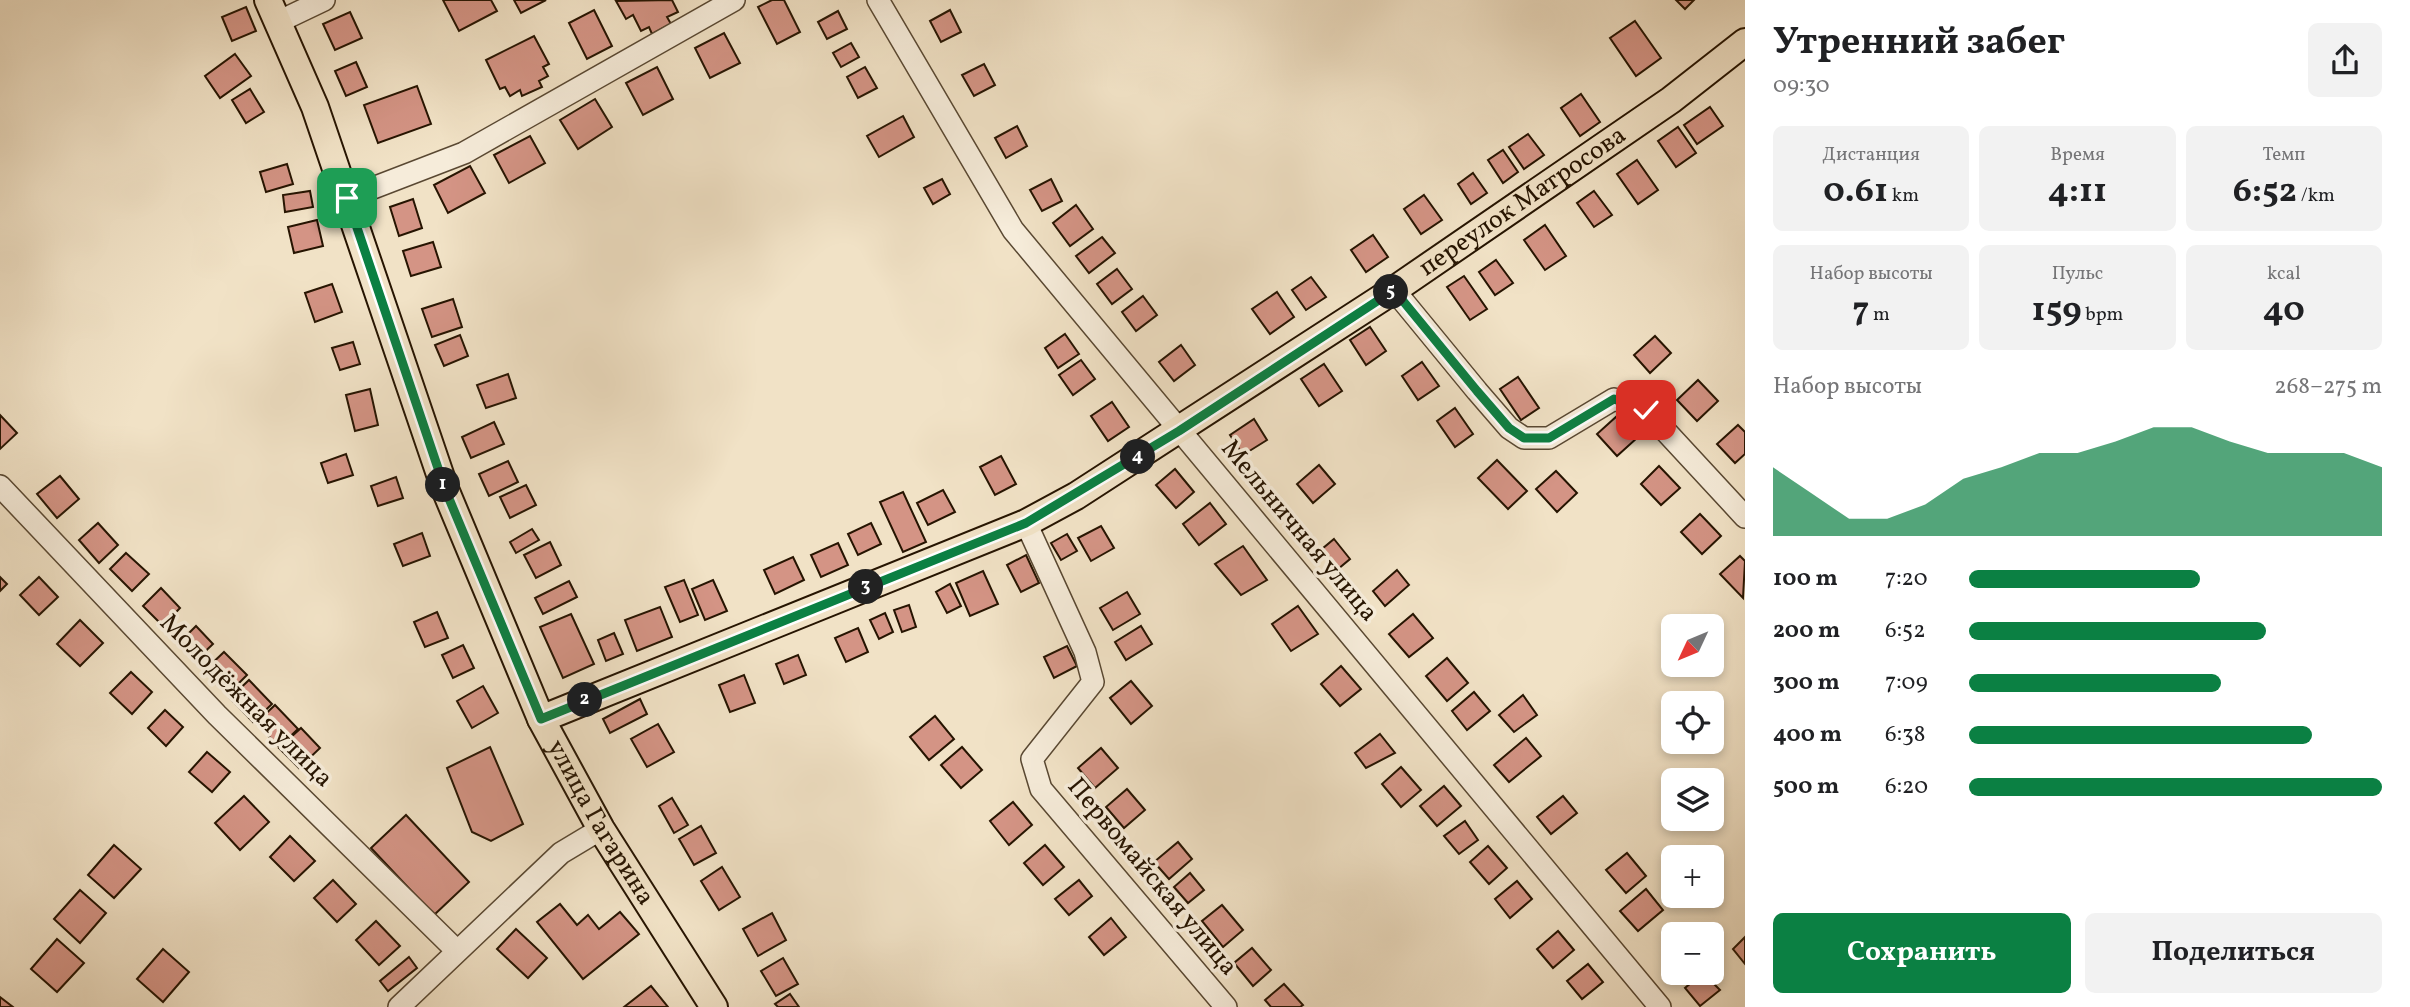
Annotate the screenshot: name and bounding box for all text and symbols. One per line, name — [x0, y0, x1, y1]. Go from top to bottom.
text: Утренний забег — [1773, 17, 2065, 70]
button: share — [2308, 23, 2382, 97]
text: 09:30 — [1773, 70, 1830, 102]
street label: переулок Матросова — [1412, 118, 1634, 286]
text: Дистанция — [1822, 142, 1920, 168]
text: Время — [2050, 142, 2105, 168]
text: Темп — [2262, 142, 2305, 168]
pin — [317, 168, 377, 228]
text: 0.61 — [1823, 168, 1888, 216]
text: 4:11 — [2048, 168, 2107, 216]
text: 6:52 — [2233, 168, 2297, 216]
icon: arrive — [328, 179, 366, 217]
text: km — [1888, 183, 1919, 209]
text: /km — [2297, 183, 2335, 209]
text: Набор высоты — [1810, 261, 1933, 287]
text: Пульс — [2052, 261, 2103, 287]
text: kcal — [2267, 261, 2301, 287]
pin: 5 — [1374, 274, 1408, 310]
text: 5 — [1386, 278, 1395, 304]
text: 7 — [1852, 287, 1869, 335]
text: 159 — [2032, 287, 2081, 335]
text: 40 — [2263, 287, 2305, 335]
text: m — [1869, 302, 1890, 328]
text: bpm — [2081, 302, 2123, 328]
text: Набор высоты — [1773, 371, 1922, 403]
text: 268–275 m — [2274, 371, 2382, 403]
pin — [1616, 380, 1676, 440]
icon: check — [1627, 391, 1665, 429]
street label: Мельничная улица — [1212, 432, 1386, 630]
pin: 4 — [1120, 440, 1156, 475]
text: 4 — [1132, 443, 1143, 469]
pin: 1 — [426, 468, 460, 503]
text: 1 — [439, 471, 446, 497]
text: 100 m — [1773, 563, 1838, 595]
text: 7:20 — [1885, 563, 1928, 595]
pin: 3 — [848, 570, 884, 604]
text: 3 — [861, 573, 870, 599]
street label: Молодёжная улица — [151, 606, 341, 796]
north arrow — [1661, 614, 1724, 677]
map controls — [1661, 614, 1724, 985]
text: 200 m — [1773, 615, 1840, 647]
text: 6:52 — [1885, 615, 1925, 647]
text: 300 m — [1773, 667, 1840, 699]
text: 7:09 — [1885, 667, 1928, 699]
pin: 2 — [568, 682, 602, 718]
text: 2 — [580, 686, 589, 712]
button: locate — [1661, 691, 1724, 754]
text: 400 m — [1773, 719, 1842, 751]
text: 6:38 — [1885, 719, 1926, 751]
street label: улица Гагарина — [538, 733, 663, 912]
button: layers — [1661, 768, 1724, 831]
street label: Первомайская улица — [1058, 770, 1246, 984]
text: 500 m — [1773, 771, 1839, 803]
text: 6:20 — [1885, 771, 1928, 803]
button: + — [1661, 845, 1724, 908]
button: Сохранить — [1773, 913, 2071, 993]
button: Поделиться — [2085, 913, 2382, 993]
button: − — [1661, 922, 1724, 985]

